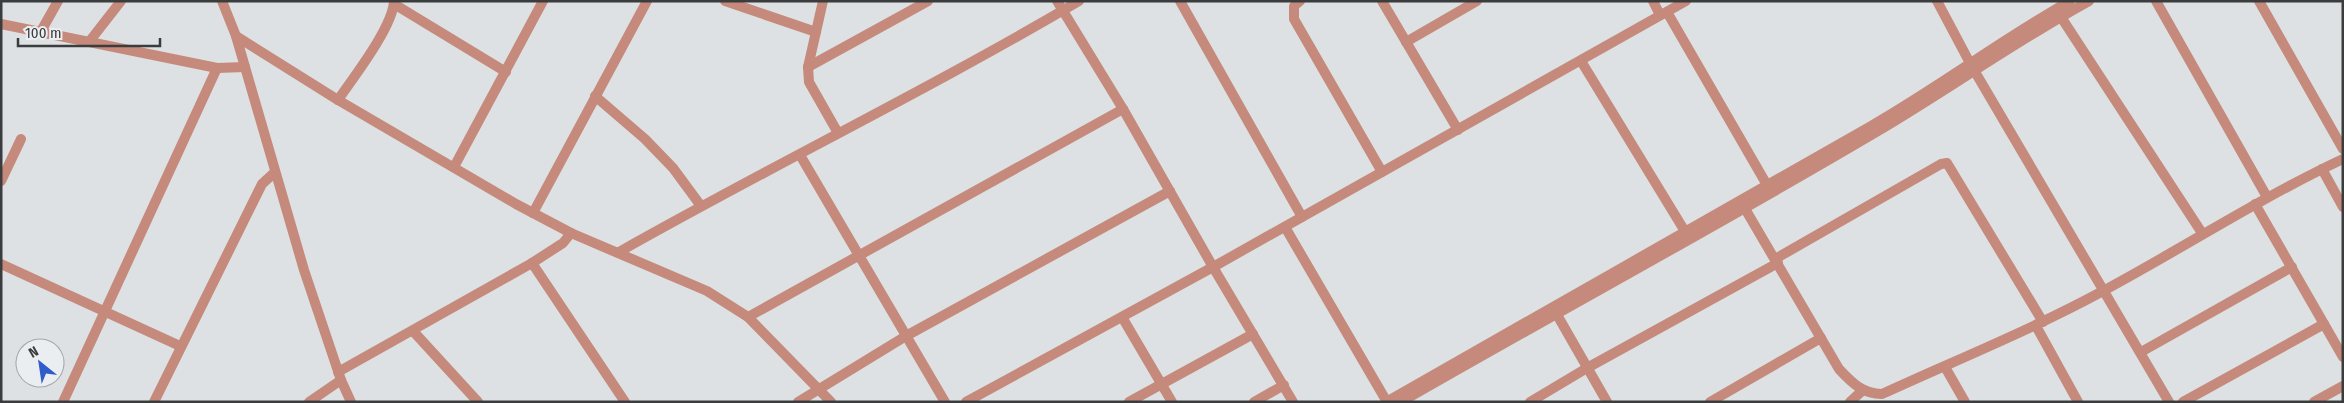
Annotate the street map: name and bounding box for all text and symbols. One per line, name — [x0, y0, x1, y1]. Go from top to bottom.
scale bar — [18, 15, 160, 47]
text: 100 m — [25, 24, 62, 42]
north arrow — [15, 338, 65, 388]
text: N — [26, 343, 42, 362]

